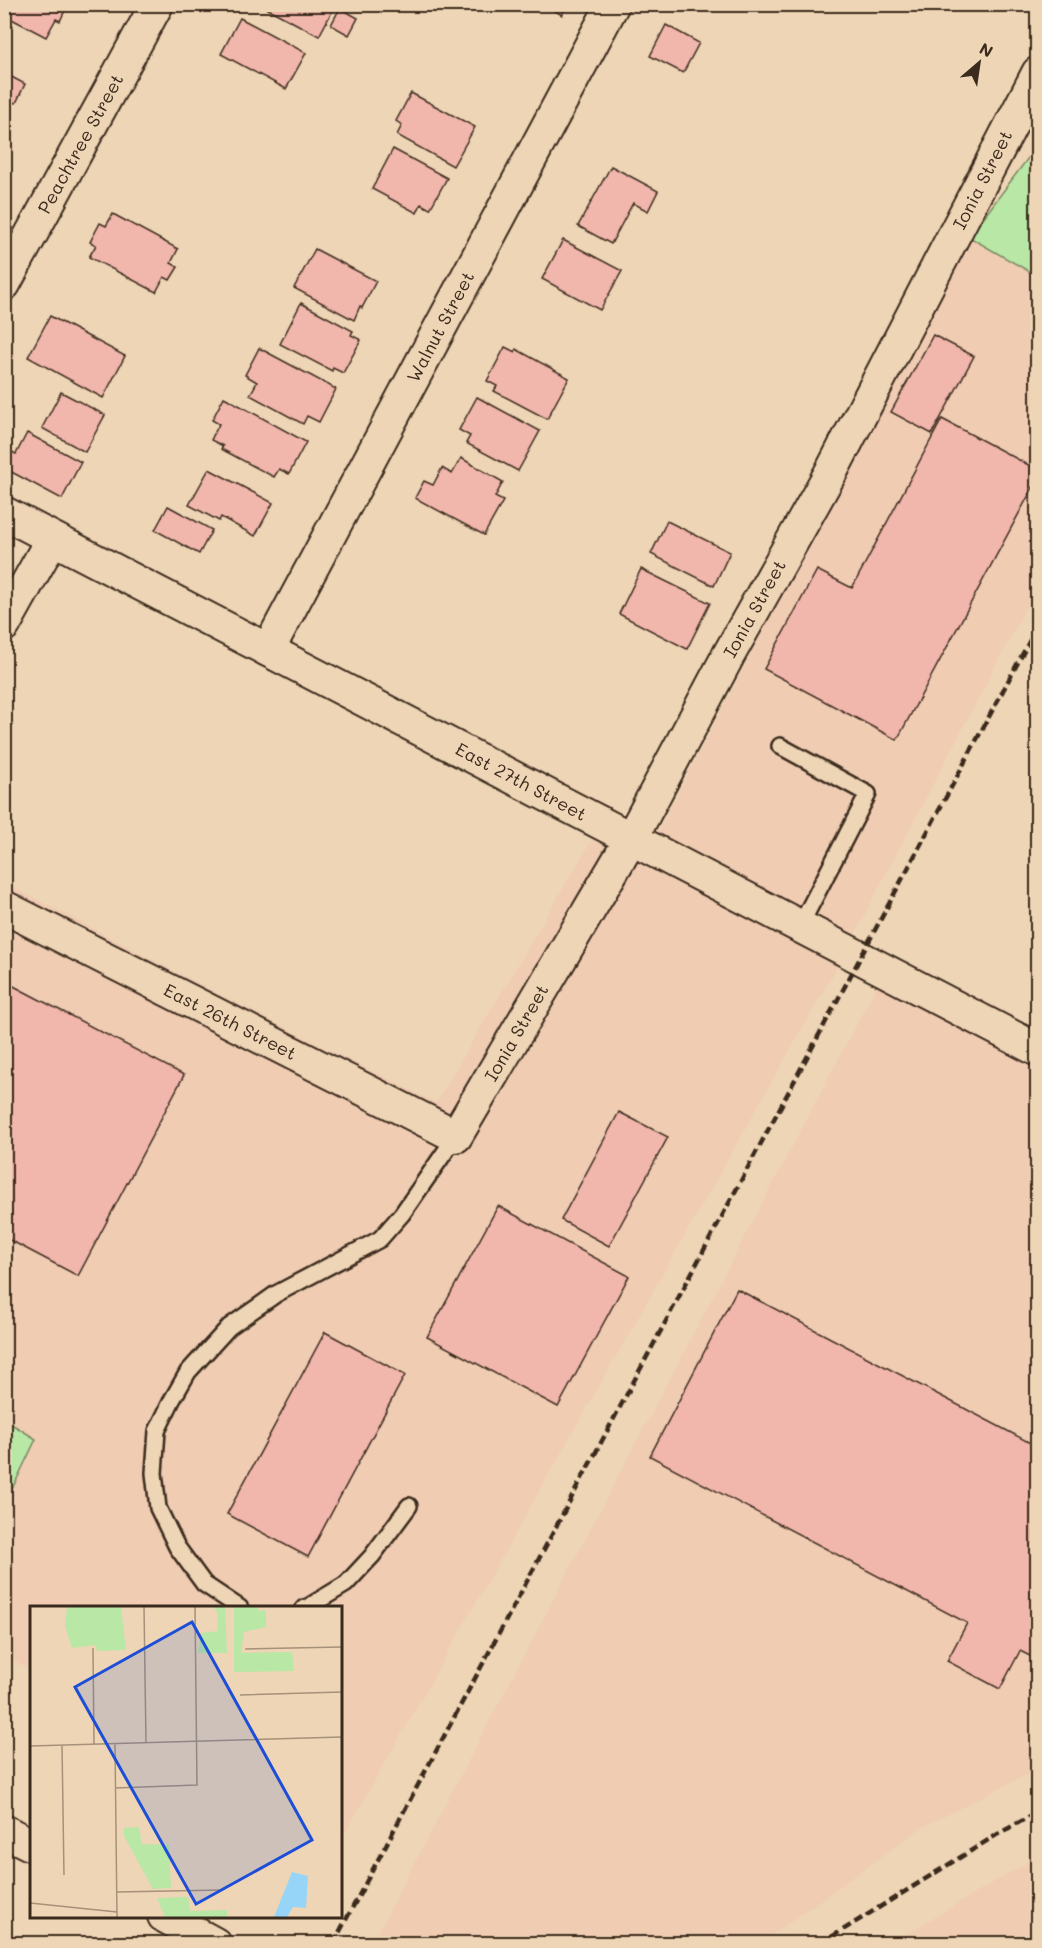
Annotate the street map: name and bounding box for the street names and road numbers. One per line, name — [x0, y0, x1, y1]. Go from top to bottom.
street label: Peachtree Street — [32, 69, 129, 218]
street label: Ionia Street — [947, 126, 1017, 233]
street label: Walnut Street — [401, 267, 479, 386]
street label: Ionia Street — [717, 555, 791, 662]
street label: East 27th Street — [452, 736, 591, 826]
street label: East 26th Street — [160, 977, 301, 1065]
street label: Ionia Street — [479, 980, 554, 1085]

